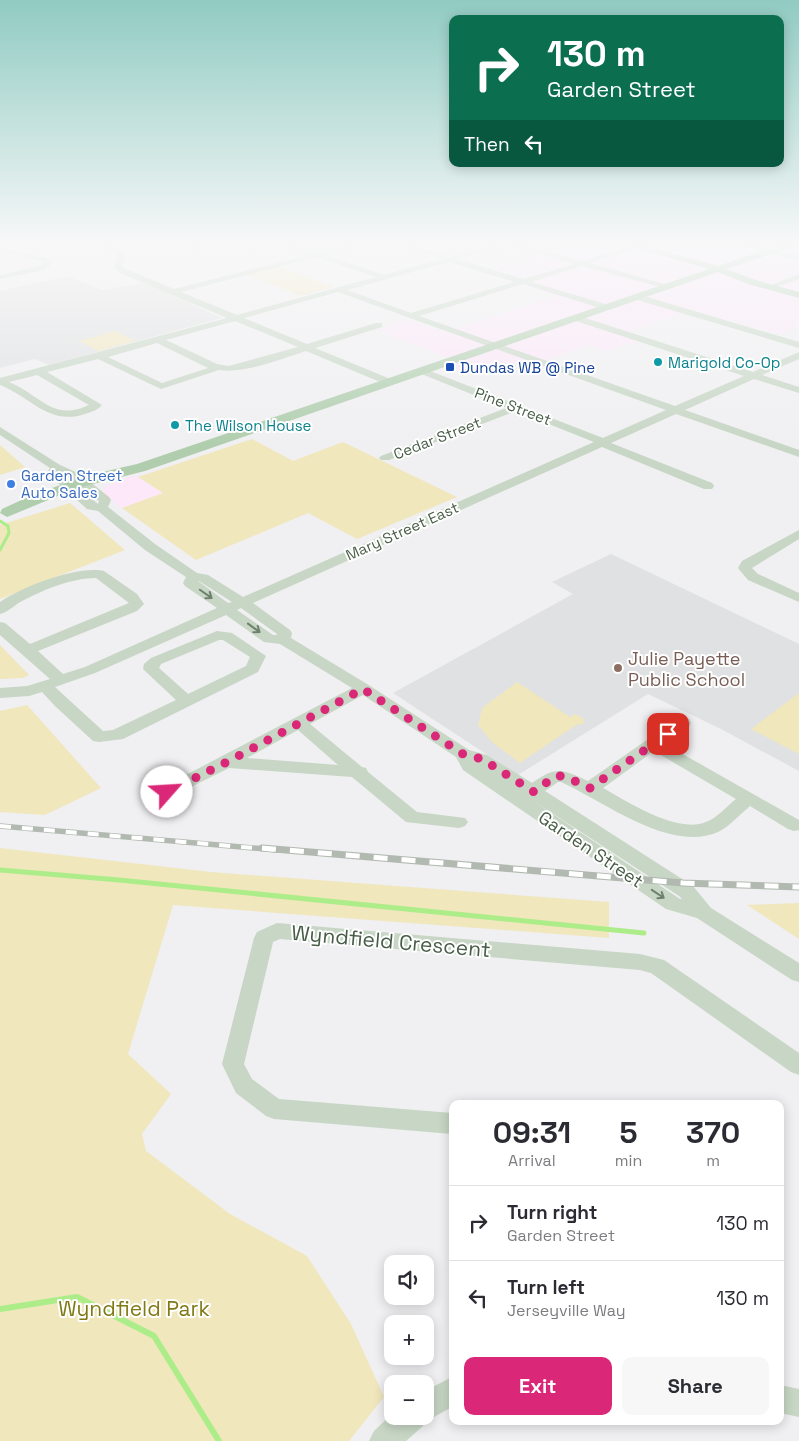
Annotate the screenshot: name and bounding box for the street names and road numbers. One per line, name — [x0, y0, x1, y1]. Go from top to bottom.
street label: Pine Street — [472, 383, 554, 429]
street label: Cedar Street — [391, 413, 484, 463]
street label: Mary Street East — [343, 498, 462, 564]
street label: Garden Street — [534, 805, 648, 893]
street label: Wyndfield Crescent — [290, 919, 492, 963]

